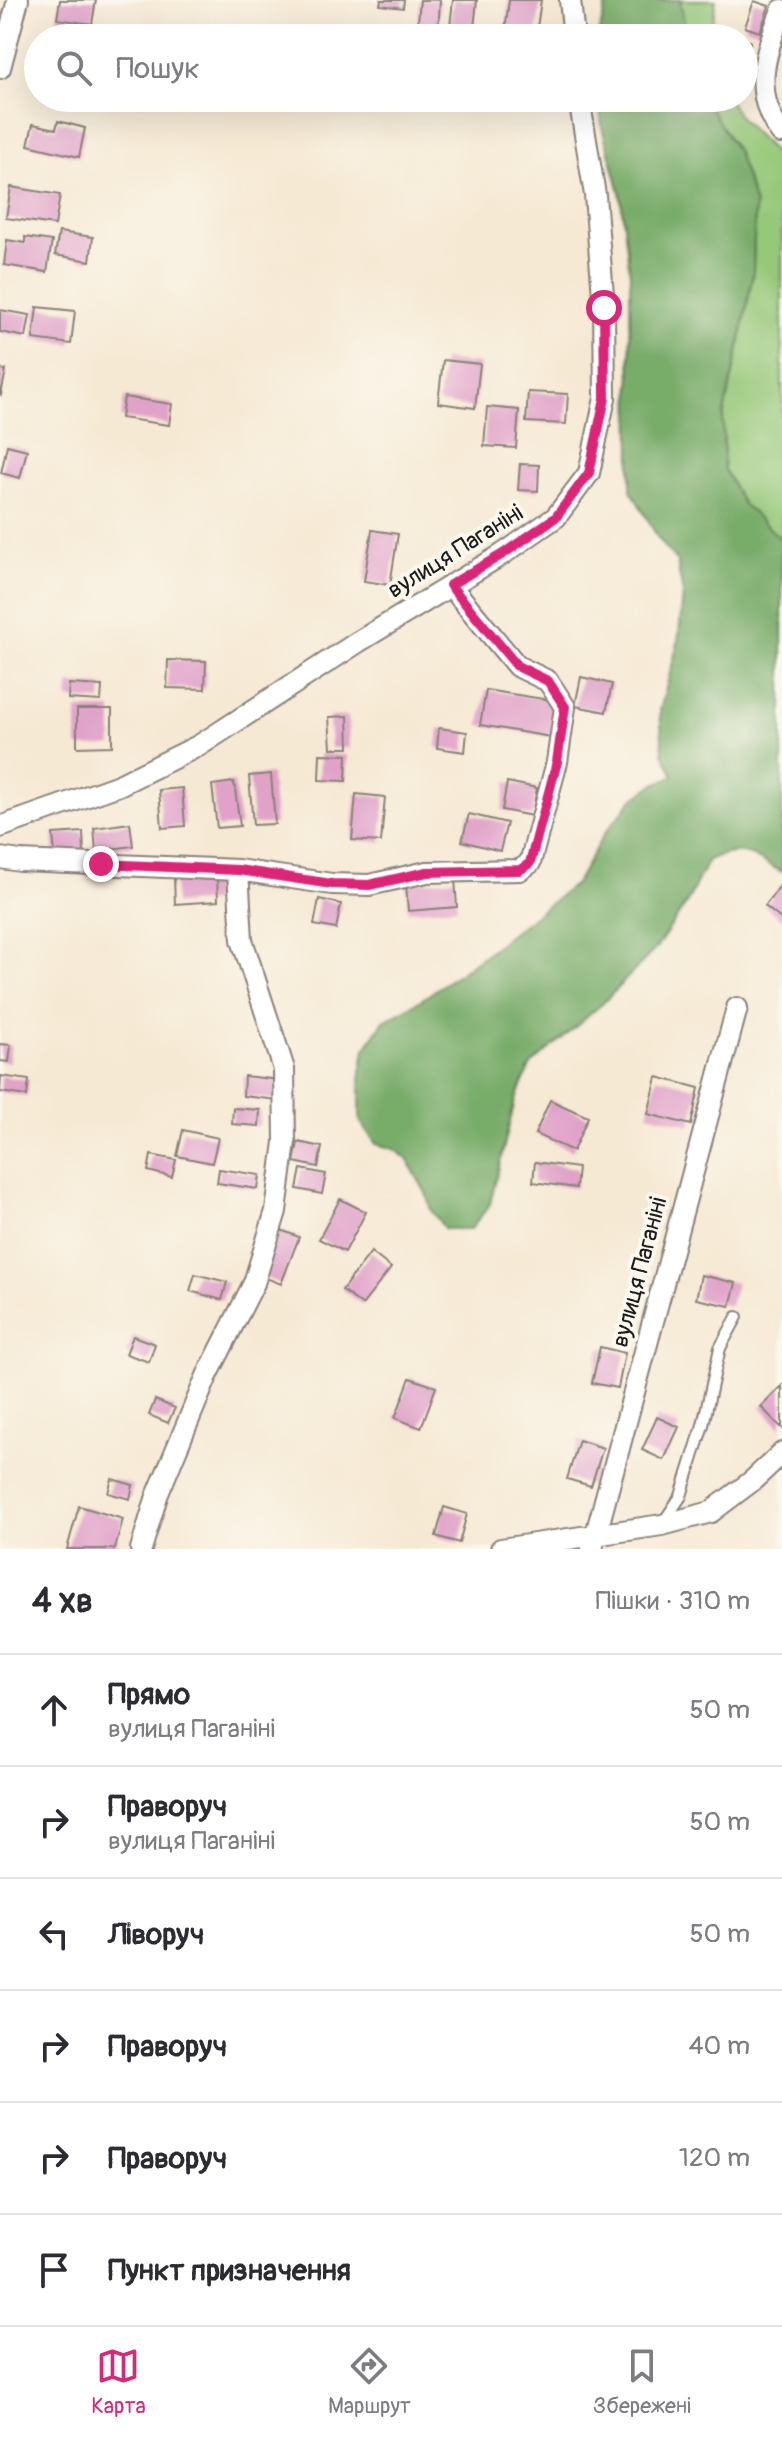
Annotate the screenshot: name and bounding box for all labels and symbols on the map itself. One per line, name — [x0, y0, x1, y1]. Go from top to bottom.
route start — [586, 290, 622, 326]
street label: вулиця Паганіні — [382, 498, 528, 605]
route end — [83, 846, 119, 882]
street label: вулиця Паганіні — [606, 1194, 673, 1350]

